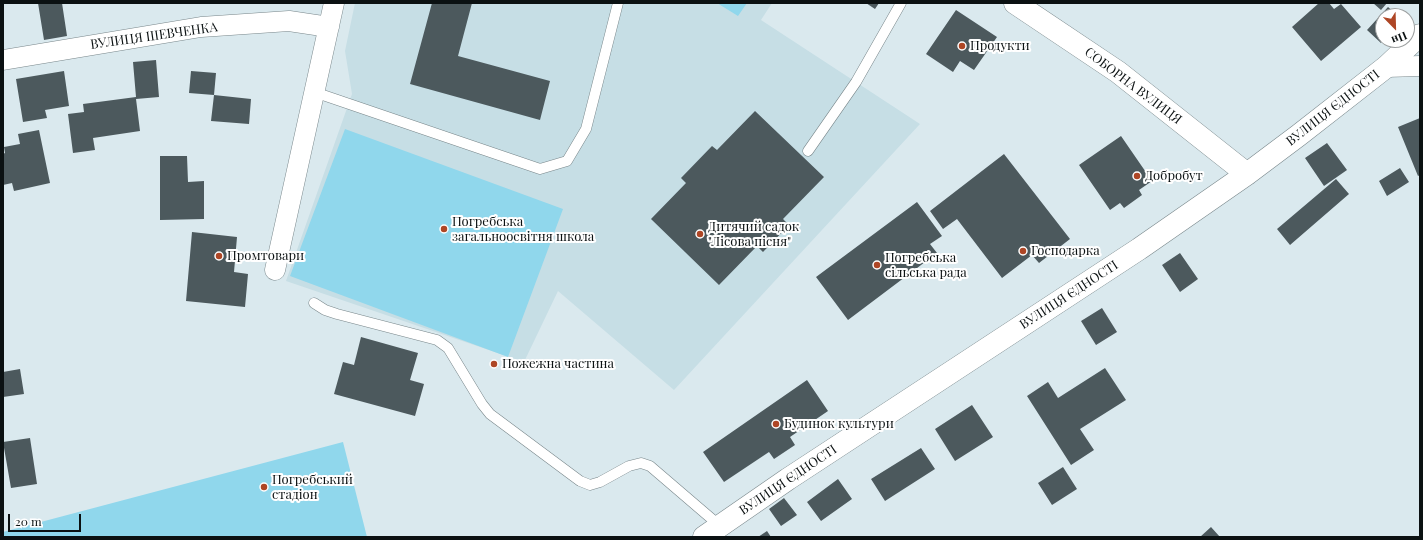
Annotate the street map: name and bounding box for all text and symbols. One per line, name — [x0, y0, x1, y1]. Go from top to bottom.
north arrow — [1375, 8, 1415, 48]
street label: ВУЛИЦЯ ШЕВЧЕНКА — [89, 19, 219, 53]
text: Пн — [1389, 29, 1410, 49]
place label: Продукти — [970, 38, 1030, 54]
marker: Продукти — [957, 41, 967, 51]
street label: СОБОРНА ВУЛИЦЯ — [1081, 44, 1185, 128]
street label: ВУЛИЦЯ ЄДНОСТІ — [1283, 67, 1383, 149]
place label: Добробут — [1145, 168, 1203, 184]
marker: Добробут — [1132, 171, 1142, 181]
place label: Погребська загальноосвітня школа — [452, 214, 594, 245]
place label: Дитячий садок "Лісова пісня" — [708, 219, 799, 250]
marker: Погребська загальноосвітня школа — [439, 224, 449, 234]
marker: Дитячий садок "Лісова пісня" — [695, 229, 705, 239]
place label: Господарка — [1031, 243, 1100, 259]
marker: Господарка — [1018, 246, 1028, 256]
place label: Промтовари — [227, 248, 304, 264]
place label: Погребська сільська рада — [885, 250, 967, 281]
marker: Промтовари — [214, 251, 224, 261]
street label: ВУЛИЦЯ ЄДНОСТІ — [1017, 257, 1121, 333]
marker: Погребська сільська рада — [872, 260, 882, 270]
place label: Пожежна частина — [502, 356, 614, 372]
marker: Пожежна частина — [489, 359, 499, 369]
place label: Будинок культури — [784, 416, 894, 432]
marker: Будинок культури — [771, 419, 781, 429]
street label: ВУЛИЦЯ ЄДНОСТІ — [736, 442, 840, 518]
place label: Погребський стадіон — [272, 472, 353, 503]
marker: Погребський стадіон — [259, 482, 269, 492]
scale bar — [10, 506, 83, 532]
text: 20 m — [15, 513, 42, 529]

